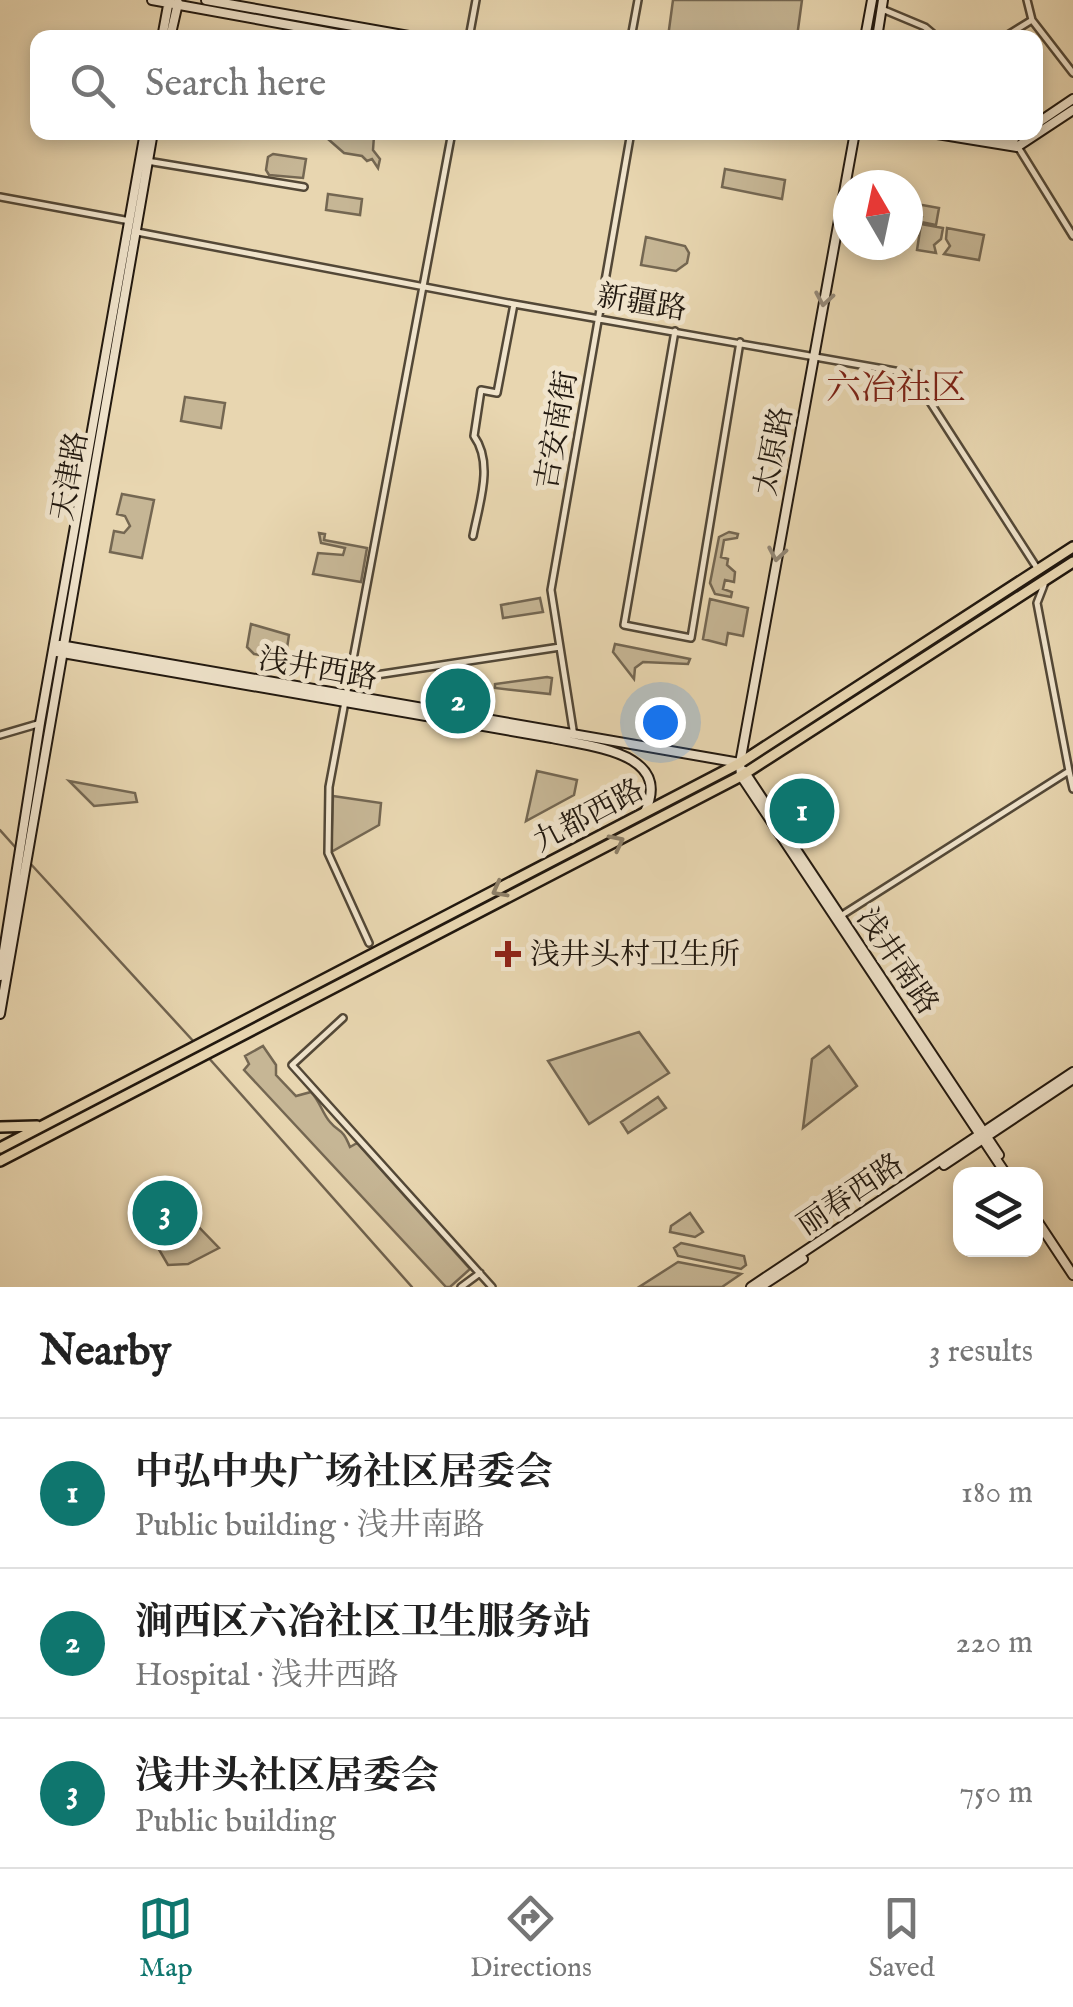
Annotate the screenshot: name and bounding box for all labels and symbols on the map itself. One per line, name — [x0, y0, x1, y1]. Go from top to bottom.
north arrow — [833, 170, 923, 260]
street label: 新疆路 — [594, 278, 689, 330]
one-way arrow — [814, 291, 835, 307]
district label: 六冶社区 — [826, 367, 966, 412]
street label: 吉安南街 — [529, 368, 587, 493]
street label: 太原路 — [748, 404, 802, 499]
street label: 天津路 — [44, 429, 97, 524]
one-way arrow — [767, 546, 788, 563]
street label: 浅井西路 — [255, 641, 380, 699]
pin: 2 — [426, 664, 490, 738]
your location — [635, 697, 686, 748]
street label: 九都西路 — [527, 772, 651, 862]
pin: 1 — [770, 774, 834, 848]
one-way arrow — [607, 835, 625, 854]
one-way arrow — [491, 878, 509, 897]
street label: 浅井南路 — [847, 902, 946, 1022]
place label: 浅井头村卫生所 — [530, 937, 740, 975]
marker: 浅井头村卫生所 — [495, 941, 521, 967]
street label: 丽春西路 — [791, 1146, 911, 1245]
pin: 3 — [132, 1176, 198, 1250]

